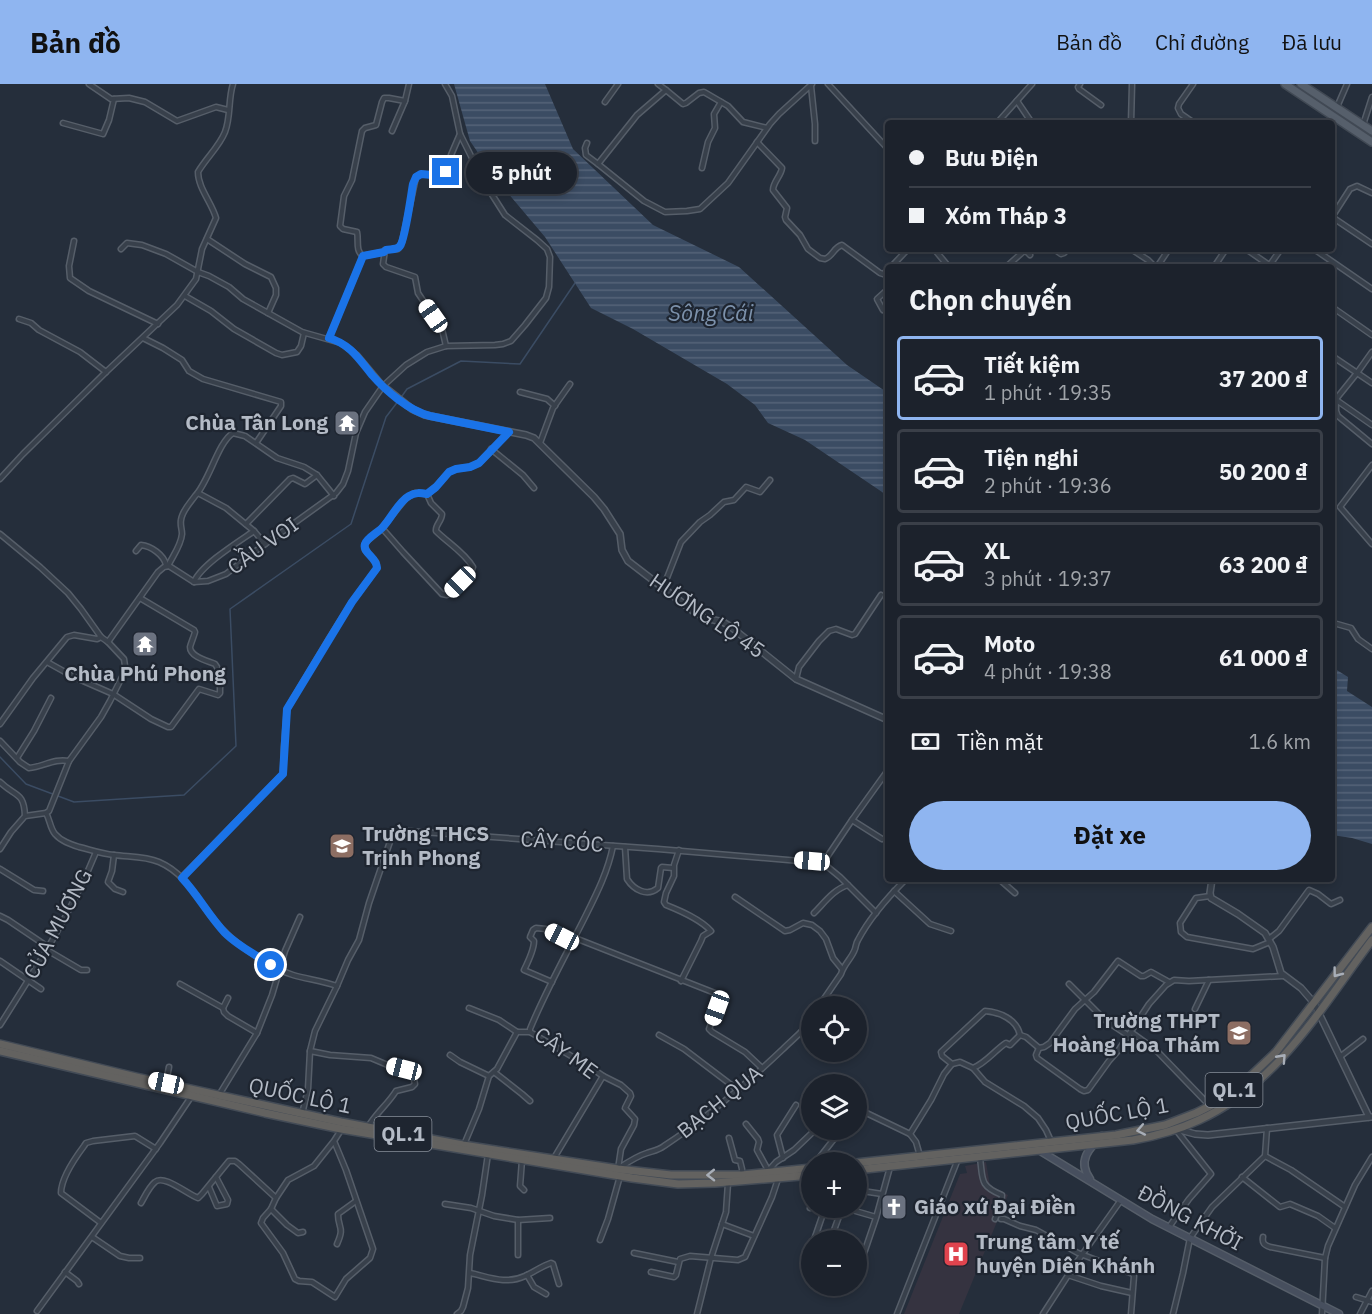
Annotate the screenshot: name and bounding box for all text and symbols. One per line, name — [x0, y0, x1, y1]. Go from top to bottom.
text: Bản đồ — [30, 24, 121, 61]
text: Bản đồ — [1056, 28, 1122, 56]
text: Chỉ đường — [1155, 28, 1249, 56]
text: Đã lưu — [1282, 28, 1342, 56]
text: Bưu Điện — [945, 143, 1038, 172]
callout: 5 phút — [467, 151, 578, 193]
route end — [432, 158, 459, 185]
text: 5 phút — [491, 159, 552, 186]
text: Xóm Tháp 3 — [945, 201, 1067, 230]
text: Chọn chuyến — [909, 282, 1072, 317]
car — [415, 296, 451, 336]
water label: Sông Cái — [668, 298, 754, 327]
text: Tiết kiệm — [984, 350, 1080, 379]
icon: car — [912, 351, 966, 405]
text: 37 200 ₫ — [1219, 364, 1308, 393]
text: 1 phút · 19:35 — [984, 379, 1112, 406]
place label: Chùa Tân Long — [185, 408, 328, 436]
temple icon: Chùa Tân Long — [332, 408, 362, 438]
text: Tiện nghi — [984, 443, 1078, 472]
icon: car — [912, 444, 966, 498]
text: 50 200 ₫ — [1219, 457, 1308, 486]
text: 2 phút · 19:36 — [984, 472, 1112, 499]
street label: CẦU VOI — [221, 509, 304, 580]
text: XL — [984, 536, 1010, 565]
icon: car — [912, 537, 966, 591]
text: 63 200 ₫ — [1219, 550, 1308, 579]
car — [441, 563, 479, 601]
text: 3 phút · 19:37 — [984, 565, 1112, 592]
street label: HƯƠNG LỘ 45 — [644, 566, 771, 664]
temple icon: Chùa Phú Phong — [130, 629, 160, 659]
text: Moto — [984, 629, 1035, 658]
icon: car — [912, 630, 966, 684]
text: 61 000 ₫ — [1219, 643, 1308, 672]
text: 4 phút · 19:38 — [984, 658, 1112, 685]
place label: Chùa Phú Phong — [64, 659, 226, 687]
icon: cash — [909, 725, 942, 758]
text: Tiền mặt — [957, 727, 1044, 756]
text: 1.6 km — [1249, 728, 1311, 755]
button: Đặt xe — [909, 801, 1311, 870]
place label: Trường THCS Trịnh Phong — [362, 819, 489, 871]
street label: CÂY CÓC — [519, 824, 605, 858]
school or university icon: Trường THCS Trịnh Phong — [327, 831, 357, 861]
car — [793, 850, 831, 872]
street label: CỬA MƯƠNG — [16, 864, 98, 984]
car — [542, 921, 582, 953]
route start — [257, 951, 284, 978]
one-way arrow — [1333, 967, 1344, 978]
car — [702, 988, 732, 1028]
map controls — [801, 996, 867, 1296]
button: locate — [801, 996, 867, 1062]
place label: Trường THPT Hoàng Hoa Thám — [1052, 1006, 1220, 1058]
school or university icon: Trường THPT Hoàng Hoa Thám — [1224, 1018, 1254, 1048]
street label: CÂY ME — [529, 1020, 604, 1085]
one-way arrow — [1275, 1054, 1286, 1065]
car — [384, 1056, 424, 1082]
street label: BẠCH QUA — [671, 1058, 768, 1144]
car — [147, 1070, 185, 1096]
street label: QUỐC LỘ 1 — [246, 1070, 354, 1120]
road number: QL.1 — [1206, 1073, 1262, 1107]
button: layers — [801, 1074, 867, 1140]
street label: QUỐC LỘ 1 — [1063, 1089, 1171, 1136]
road number: QL.1 — [374, 1117, 432, 1151]
one-way arrow — [1137, 1123, 1147, 1136]
button: + — [801, 1152, 867, 1218]
one-way arrow — [707, 1169, 716, 1181]
street label: ĐỒNG KHỞI — [1133, 1177, 1248, 1256]
church icon: Giáo xứ Đại Điền — [879, 1192, 909, 1222]
place label: Giáo xứ Đại Điền — [914, 1192, 1076, 1220]
place label: Trung tâm Y tế huyện Diên Khánh — [976, 1227, 1155, 1279]
button: − — [801, 1230, 867, 1296]
hospital icon: Trung tâm Y tế huyện Diên Khánh — [941, 1239, 971, 1269]

